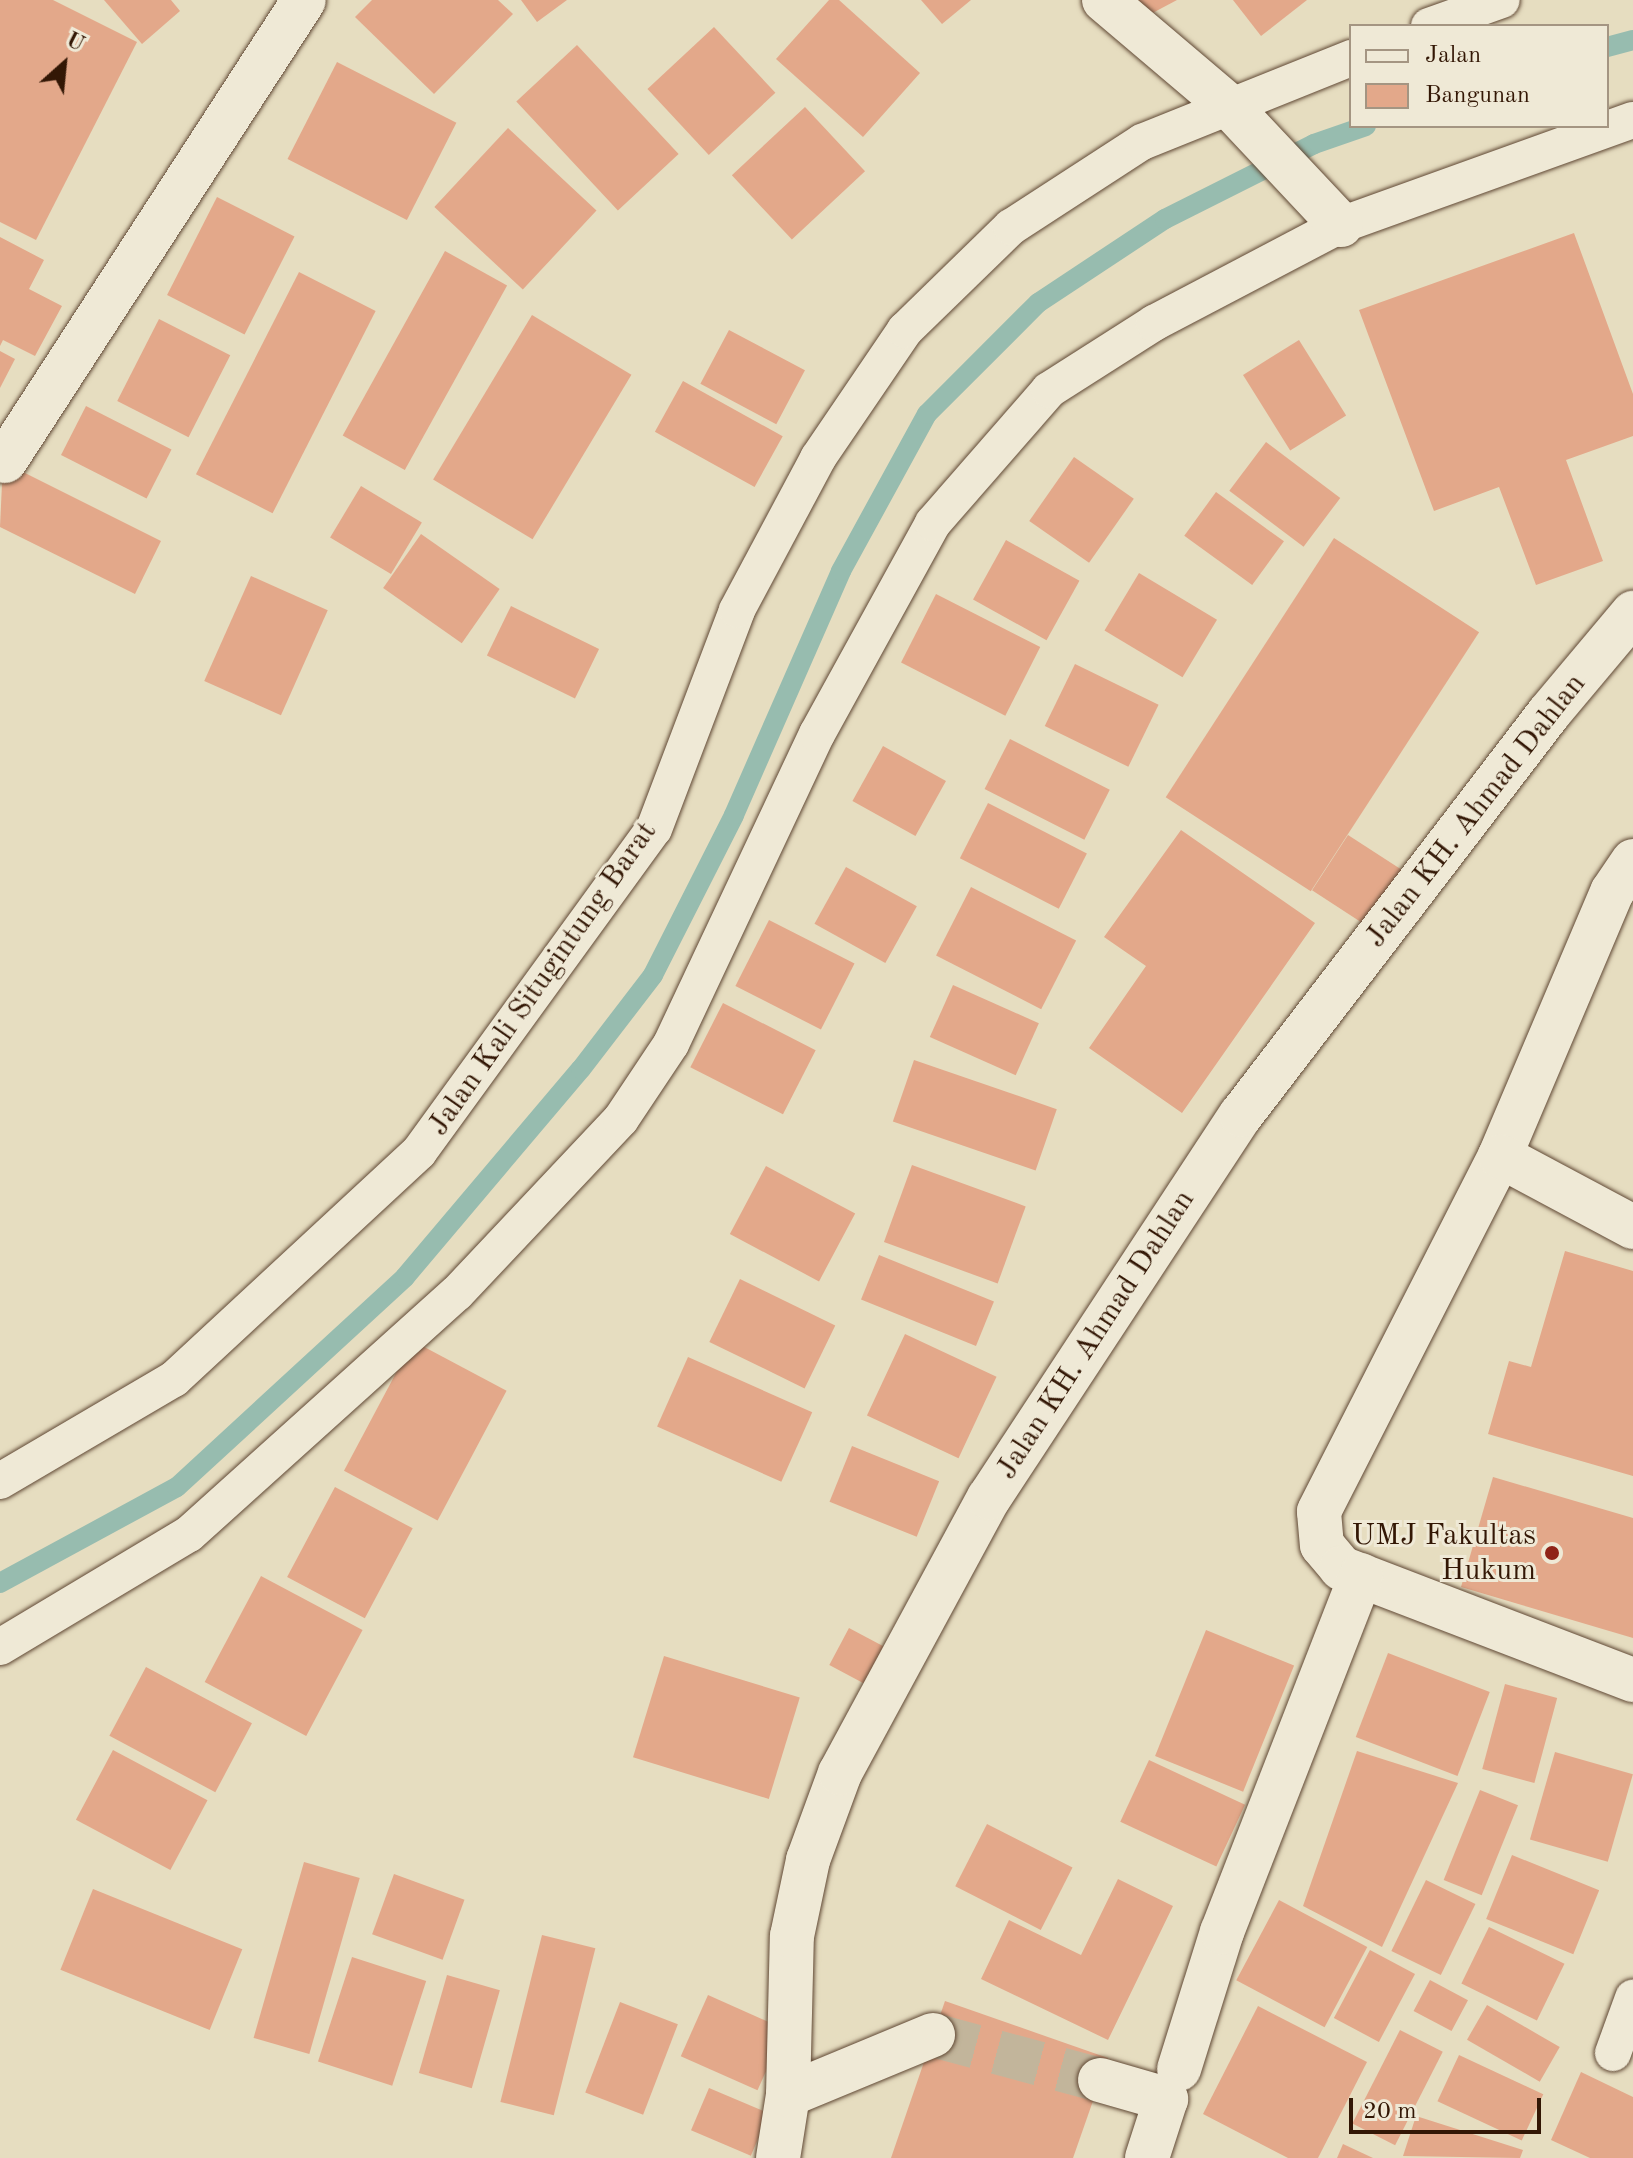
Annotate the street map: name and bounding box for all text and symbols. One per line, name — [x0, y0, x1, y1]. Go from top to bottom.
north arrow — [24, 24, 104, 104]
legend — [1349, 24, 1609, 128]
text: U — [62, 29, 88, 56]
text: Jalan — [1425, 44, 1481, 68]
text: Bangunan — [1425, 84, 1530, 108]
street label: Jalan KH. Ahmad Dahlan — [1358, 667, 1594, 955]
street label: Jalan Kali Situgintung Barat — [421, 815, 665, 1143]
street label: Jalan KH. Ahmad Dahlan — [989, 1184, 1203, 1486]
place label: UMJ Fakultas Hukum — [1352, 1518, 1536, 1588]
marker: UMJ Fakultas Hukum — [1543, 1544, 1561, 1562]
scale bar — [1353, 2082, 1545, 2132]
text: 20 m — [1363, 2100, 1417, 2124]

